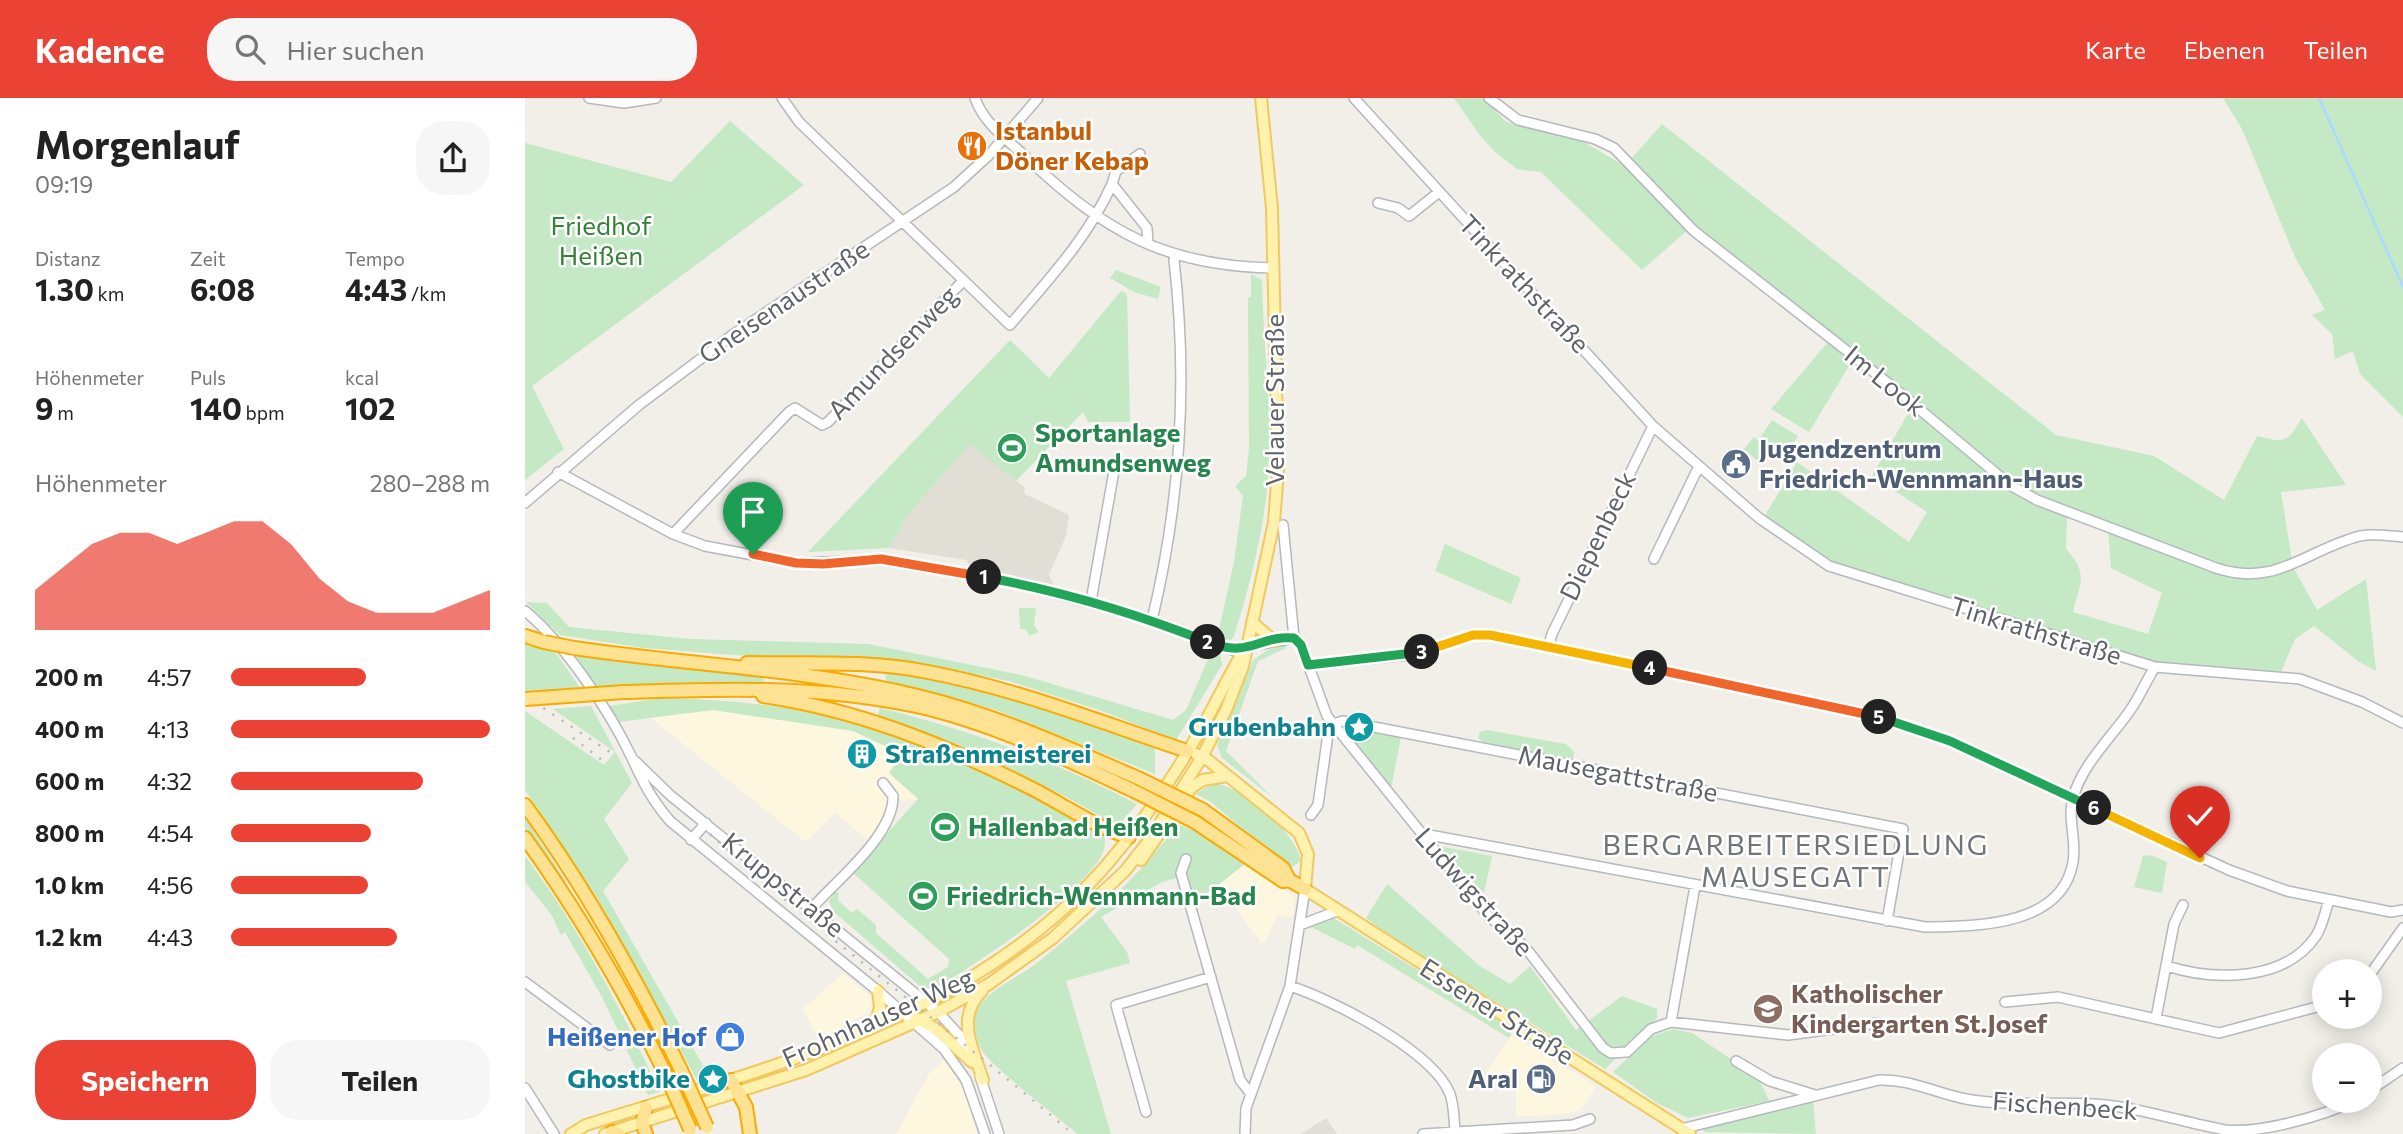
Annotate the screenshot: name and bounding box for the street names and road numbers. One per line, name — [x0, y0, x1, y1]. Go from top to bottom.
street label: Tinkrathstraße — [1453, 208, 1597, 358]
street label: Gneisenaustraße — [692, 232, 874, 369]
street label: Amundsenweg — [821, 279, 963, 425]
street label: Velauer Straße — [1258, 314, 1289, 486]
street label: Im Look — [1839, 338, 1933, 422]
street label: Diepenbeck — [1552, 466, 1641, 605]
street label: Tinkrathstraße — [1947, 589, 2126, 670]
street label: Mausegattstraße — [1516, 738, 1721, 807]
street label: Ludwigstraße — [1410, 821, 1541, 961]
street label: Kruppstraße — [716, 825, 851, 943]
street label: Essener Straße — [1415, 951, 1580, 1070]
street label: Frohnhauser Weg — [777, 961, 978, 1073]
street label: Fischenbeck — [1991, 1084, 2139, 1125]

